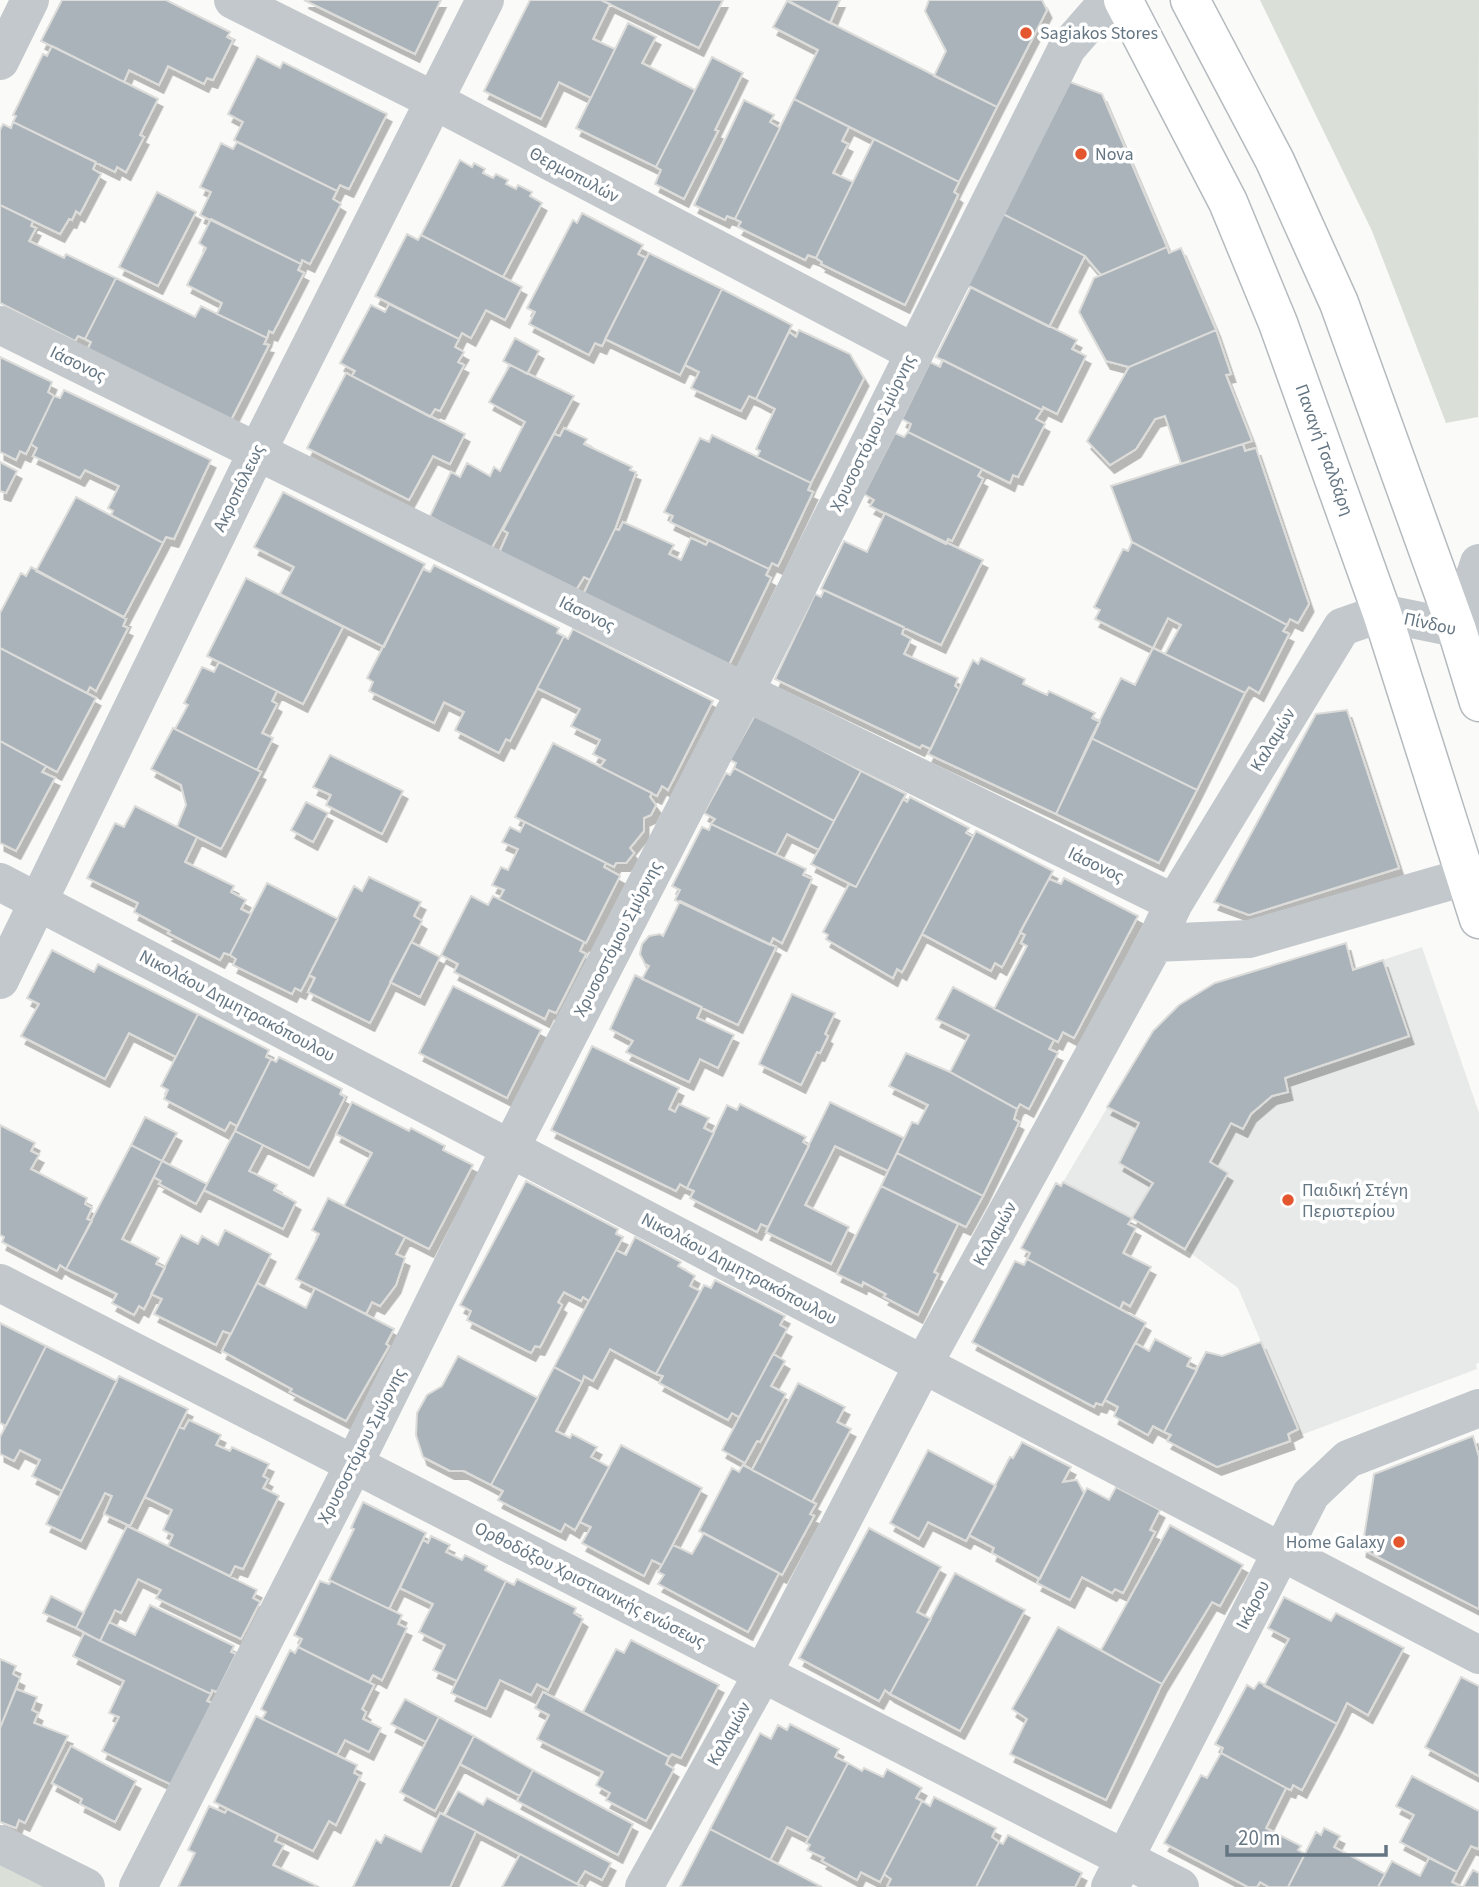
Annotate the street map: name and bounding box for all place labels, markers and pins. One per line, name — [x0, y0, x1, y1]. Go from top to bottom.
place label: Sagiakos Stores — [1040, 21, 1158, 46]
marker: Sagiakos Stores — [1018, 25, 1034, 41]
place label: Nova — [1095, 142, 1133, 167]
marker: Nova — [1073, 146, 1089, 162]
place label: Παιδική Στέγη Περιστερίου — [1302, 1178, 1408, 1224]
marker: Παιδική Στέγη Περιστερίου — [1280, 1192, 1296, 1208]
place label: Home Galaxy — [1286, 1530, 1386, 1555]
marker: Home Galaxy — [1391, 1534, 1407, 1550]

